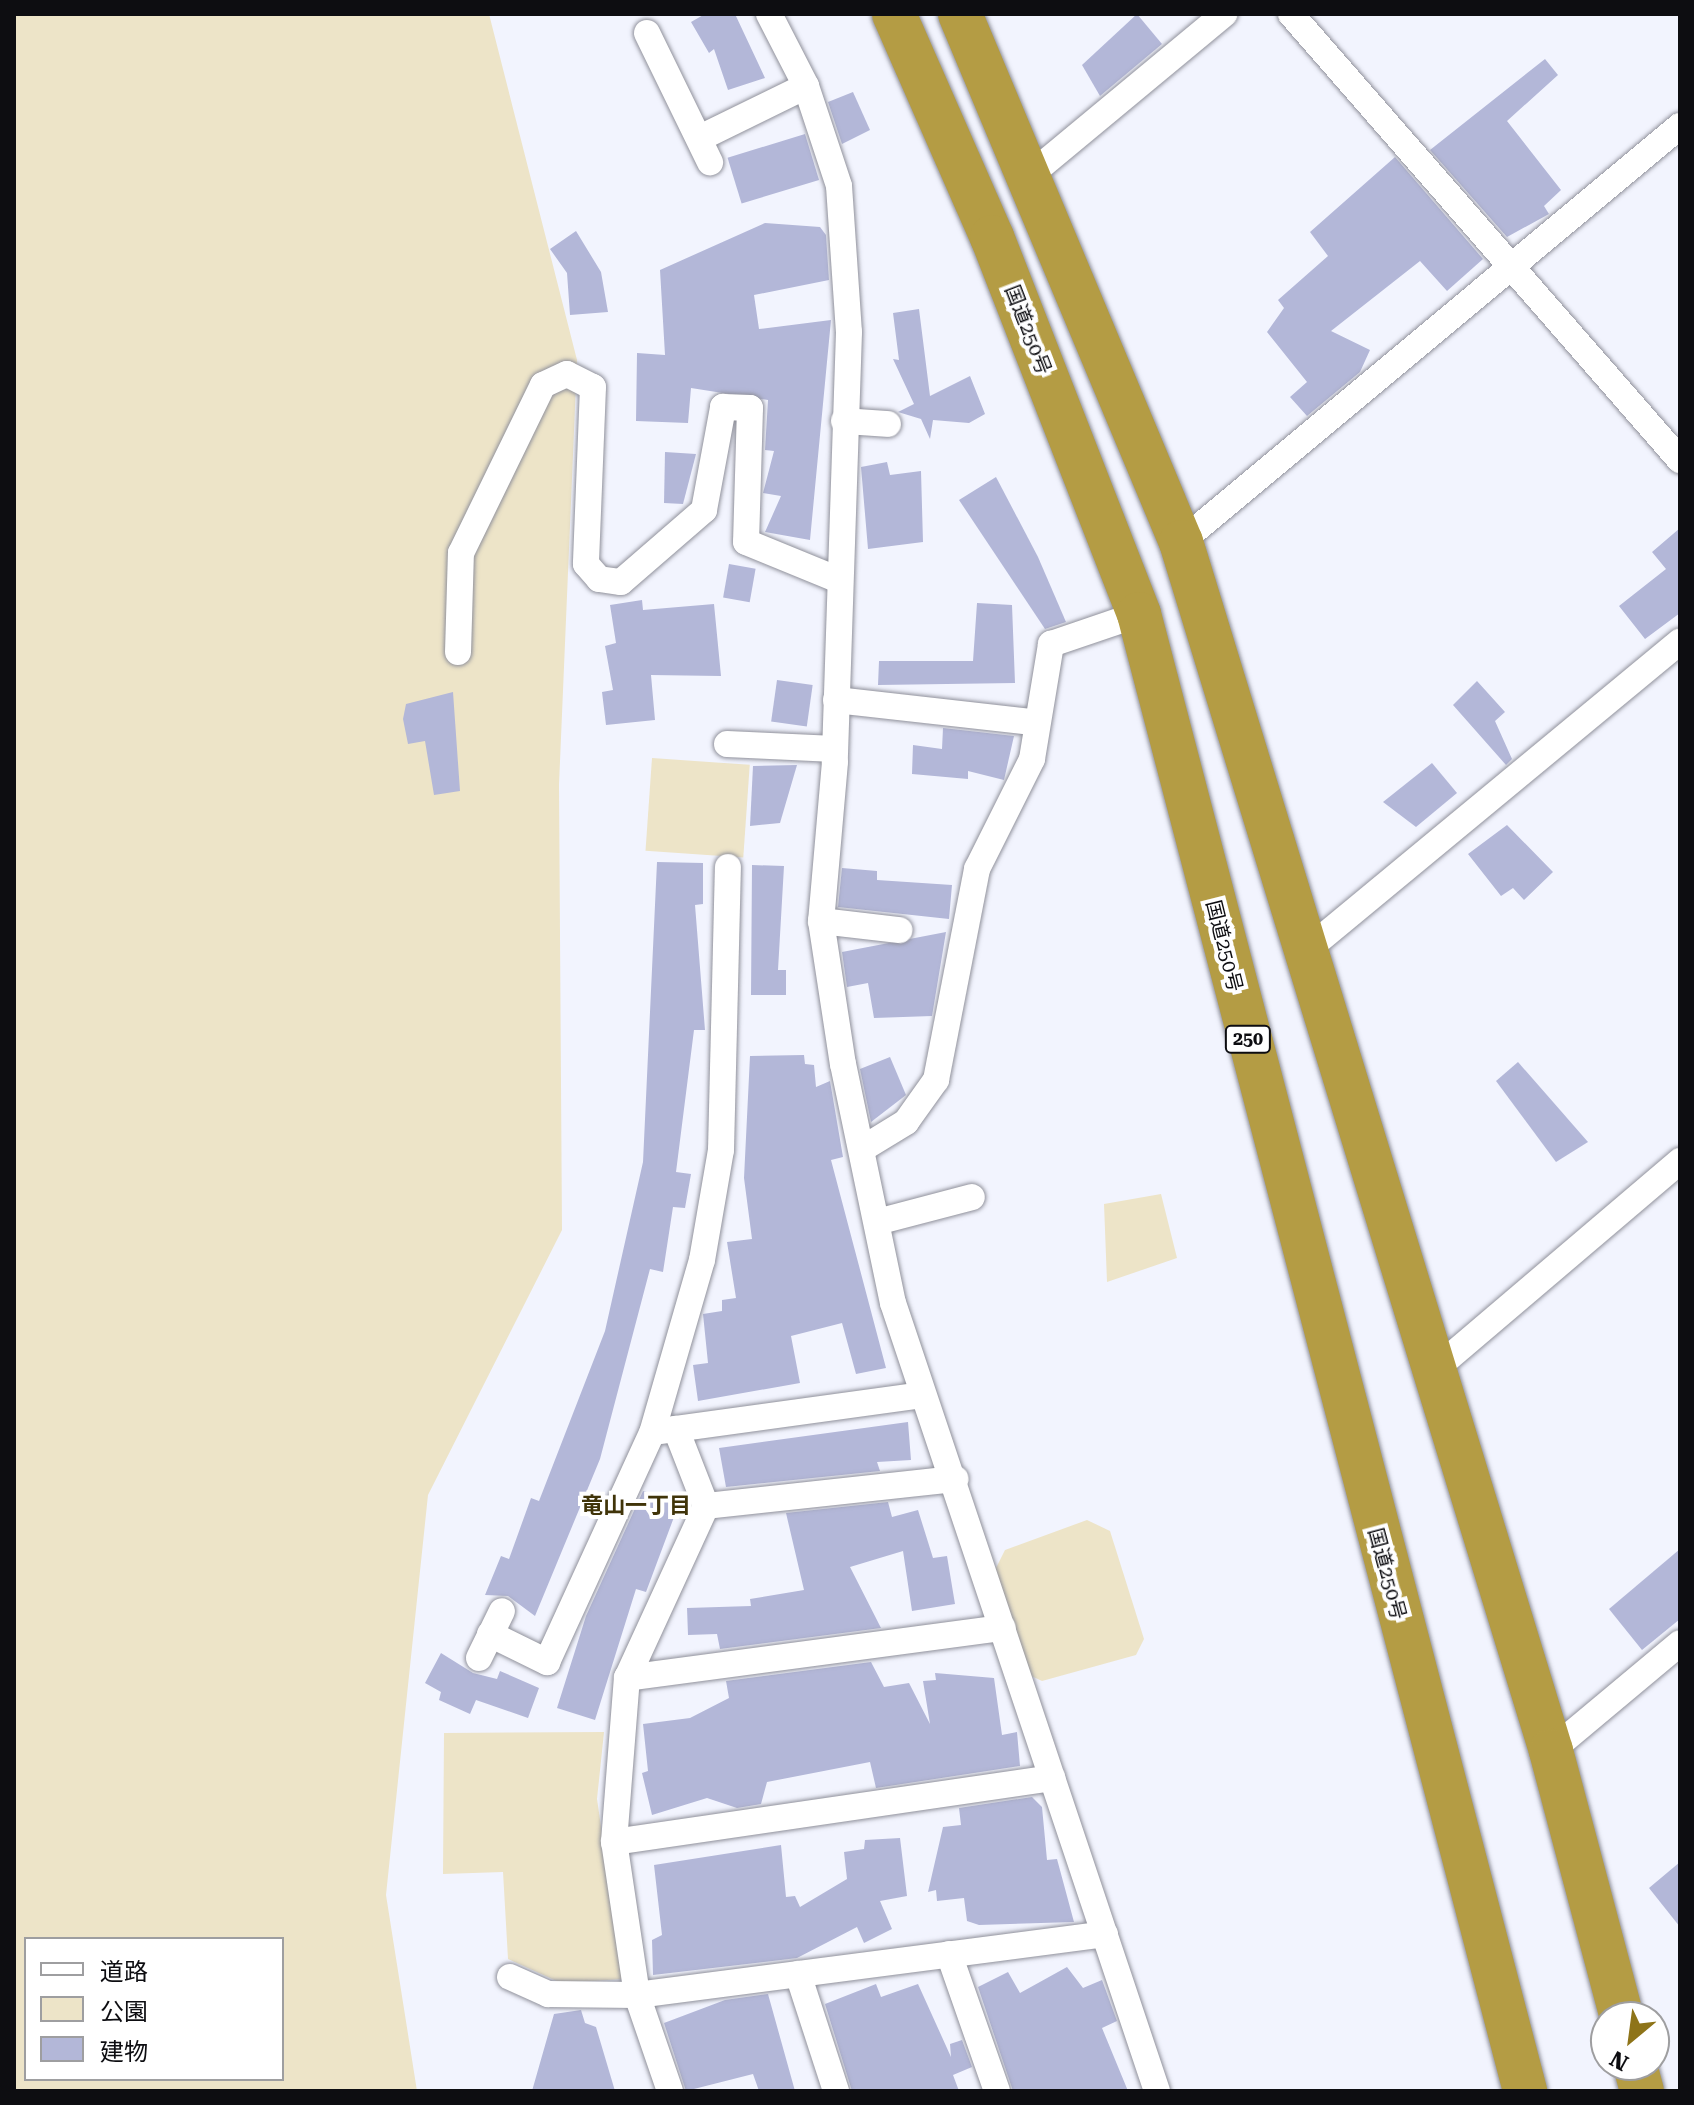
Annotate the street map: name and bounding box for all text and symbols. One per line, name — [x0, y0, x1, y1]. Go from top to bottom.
street label: 国道250号 — [1000, 282, 1056, 378]
street label: 国道250号 — [1201, 898, 1247, 994]
road number: 250 — [1224, 1025, 1272, 1053]
district label: 竜山一丁目 — [581, 1493, 691, 1519]
street label: 国道250号 — [1363, 1526, 1411, 1622]
legend — [24, 1937, 284, 2081]
text: 道路 — [100, 1958, 148, 1986]
text: 公園 — [100, 1998, 148, 2026]
north arrow — [1590, 2001, 1670, 2081]
text: 建物 — [100, 2038, 148, 2066]
text: N — [1606, 2046, 1633, 2076]

